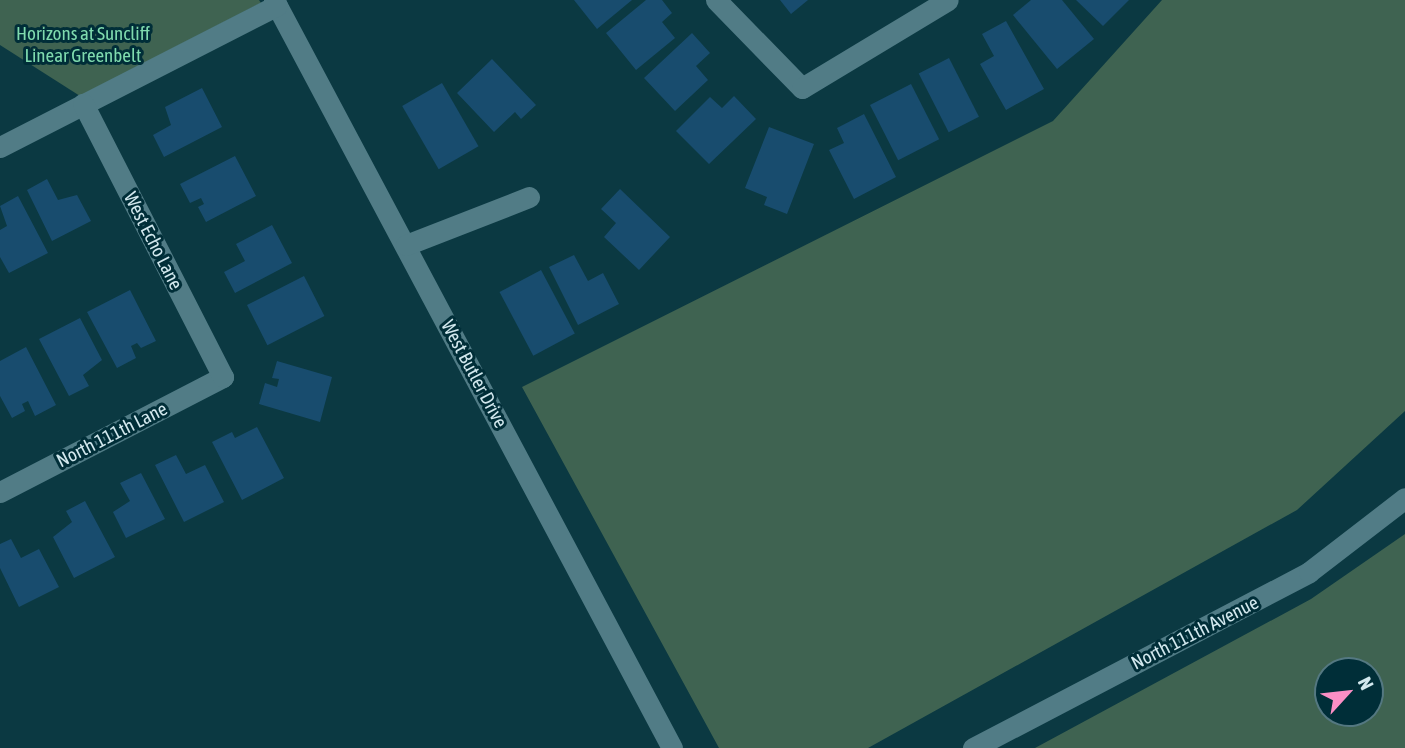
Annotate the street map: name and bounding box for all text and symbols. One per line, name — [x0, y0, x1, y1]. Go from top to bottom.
park label: Horizons at Suncliff Linear Greenbelt — [16, 23, 150, 67]
street label: West Echo Lane — [119, 188, 187, 294]
street label: West Butler Drive — [436, 316, 512, 432]
street label: North 111th Lane — [53, 397, 171, 473]
street label: North 111th Avenue — [1128, 591, 1262, 675]
north arrow — [1314, 657, 1384, 727]
text: N — [1354, 673, 1378, 693]

